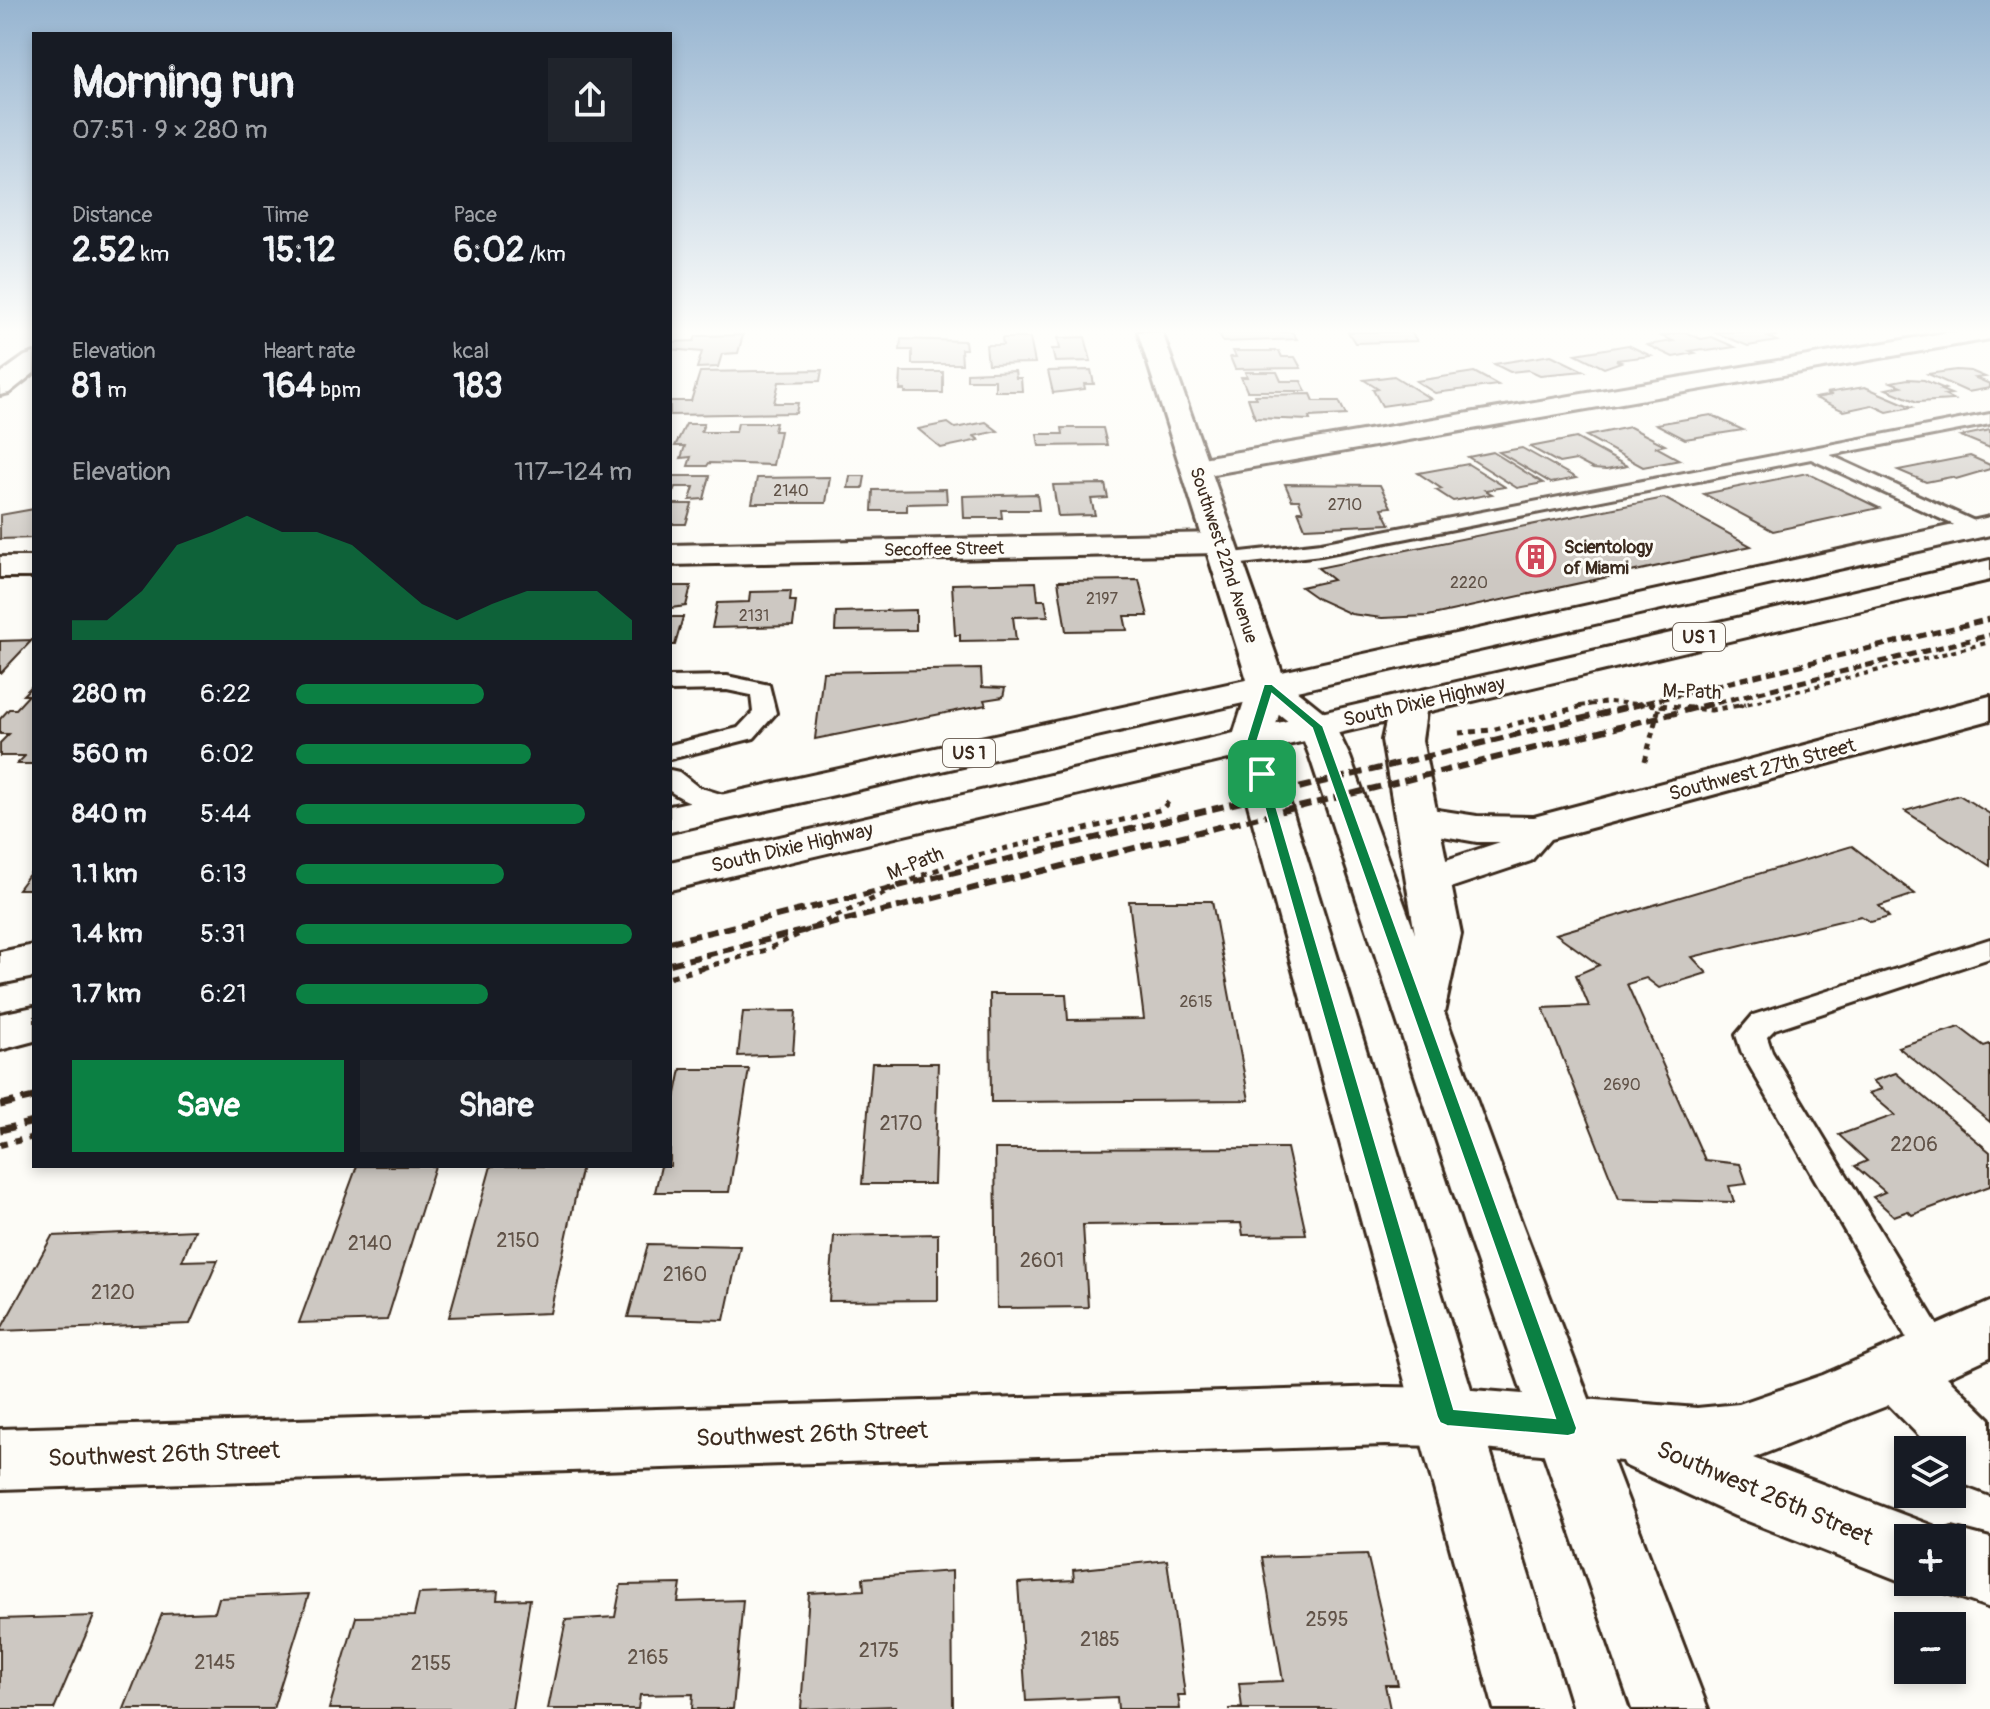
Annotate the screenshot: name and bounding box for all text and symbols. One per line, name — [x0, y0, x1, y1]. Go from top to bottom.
text: Morning run — [72, 56, 295, 111]
button: share — [548, 58, 632, 142]
text: 07:51 · 9 × 280 m — [72, 114, 268, 146]
text: Distance — [72, 201, 152, 229]
text: Time — [263, 201, 309, 229]
text: Pace — [453, 201, 497, 229]
text: 2.52 — [72, 229, 136, 272]
text: 15:12 — [263, 229, 336, 272]
text: 6:02 — [453, 229, 524, 272]
text: km — [136, 240, 169, 268]
text: /km — [524, 240, 566, 268]
text: Elevation — [72, 337, 156, 365]
text: Heart rate — [263, 337, 355, 365]
text: kcal — [453, 337, 489, 365]
text: 81 — [72, 365, 102, 408]
text: 164 — [263, 365, 315, 408]
text: 183 — [453, 365, 503, 408]
text: m — [102, 376, 127, 404]
text: bpm — [315, 376, 361, 404]
text: Elevation — [72, 456, 171, 488]
text: 117–124 m — [514, 456, 632, 488]
street label: Southwest 22nd Avenue — [1184, 464, 1263, 646]
house number: 2140 — [773, 481, 809, 501]
house number: 2710 — [1328, 495, 1362, 515]
building icon: Scientology of Miami — [1515, 536, 1557, 578]
place label: Scientology of Miami — [1563, 536, 1653, 580]
street label: Secoffee Street — [884, 537, 1005, 562]
house number: 2220 — [1450, 573, 1488, 593]
house number: 2197 — [1086, 589, 1118, 609]
house number: 2131 — [739, 606, 769, 626]
road number: US 1 — [1673, 623, 1725, 651]
street label: South Dixie Highway — [1341, 671, 1508, 732]
text: 280 m — [72, 678, 146, 710]
text: 6:22 — [200, 678, 251, 710]
street label: M-Path — [1662, 678, 1722, 705]
street label: Southwest 27th Street — [1666, 732, 1859, 806]
text: 560 m — [72, 738, 148, 770]
text: 6:02 — [200, 738, 254, 770]
road number: US 1 — [943, 739, 995, 767]
pin — [1228, 740, 1296, 808]
icon: arrive — [1240, 752, 1284, 796]
text: 840 m — [72, 798, 147, 830]
text: 5:44 — [200, 798, 251, 830]
street label: South Dixie Highway — [709, 817, 876, 878]
street label: M-Path — [883, 841, 947, 886]
text: 1.1 km — [72, 858, 138, 890]
text: 6:13 — [200, 858, 247, 890]
text: 1.4 km — [72, 918, 143, 950]
text: 5:31 — [200, 918, 246, 950]
text: 1.7 km — [72, 978, 141, 1010]
text: 6:21 — [200, 978, 247, 1010]
house number: 2615 — [1179, 992, 1213, 1012]
button: Save — [72, 1060, 344, 1152]
button: Share — [360, 1060, 632, 1152]
house number: 2690 — [1603, 1075, 1641, 1095]
house number: 2170 — [879, 1111, 923, 1136]
house number: 2206 — [1890, 1132, 1938, 1157]
house number: 2150 — [496, 1228, 540, 1253]
house number: 2140 — [348, 1231, 392, 1256]
house number: 2601 — [1020, 1248, 1064, 1273]
house number: 2160 — [663, 1262, 707, 1287]
house number: 2120 — [91, 1280, 135, 1305]
street label: Southwest 26th Street — [696, 1416, 929, 1453]
street label: Southwest 26th Street — [1652, 1435, 1878, 1552]
street label: Southwest 26th Street — [48, 1436, 281, 1473]
map controls — [1894, 1436, 1966, 1684]
button: layers — [1894, 1436, 1966, 1508]
button: + — [1894, 1524, 1966, 1596]
house number: 2595 — [1305, 1607, 1349, 1632]
button: − — [1894, 1612, 1966, 1684]
house number: 2185 — [1080, 1627, 1120, 1652]
house number: 2175 — [859, 1638, 899, 1663]
house number: 2165 — [627, 1645, 669, 1670]
house number: 2145 — [194, 1650, 236, 1675]
house number: 2155 — [411, 1651, 451, 1676]

